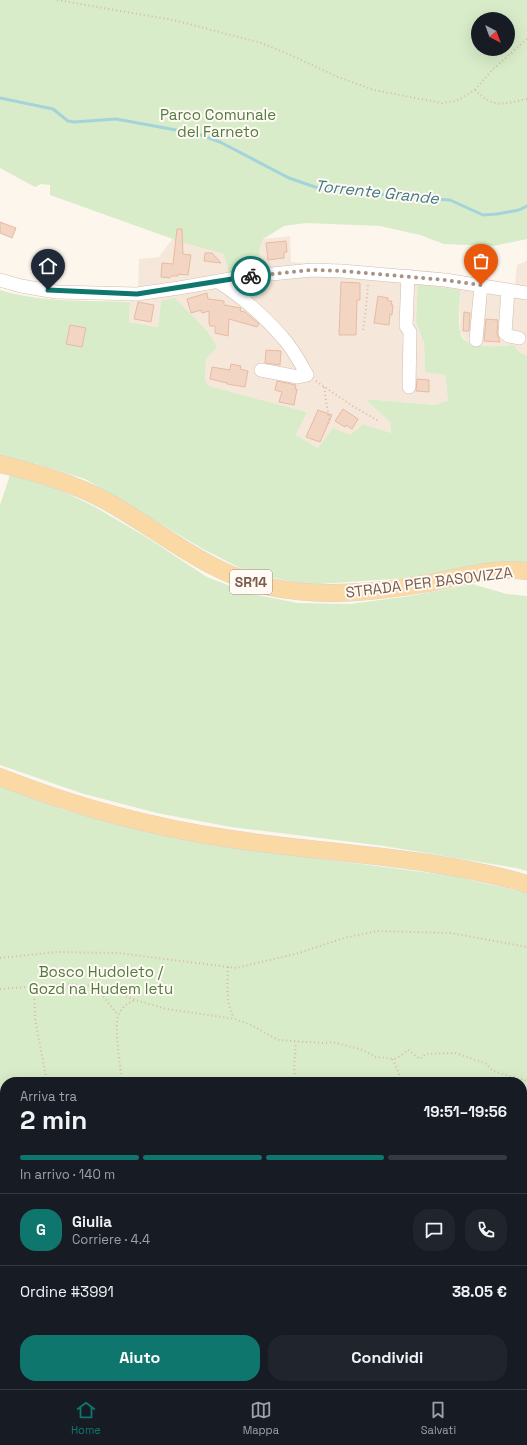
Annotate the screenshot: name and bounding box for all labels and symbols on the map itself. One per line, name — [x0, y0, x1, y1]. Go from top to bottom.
north arrow — [471, 12, 515, 56]
park label: Parco Comunale del Farneto — [160, 105, 276, 141]
water label: Torrente Grande — [314, 175, 440, 209]
pin — [464, 244, 498, 285]
pin — [31, 249, 65, 290]
courier — [231, 256, 271, 296]
street label: STRADA PER BASOVIZZA — [344, 562, 514, 602]
road number: SR14 — [230, 570, 272, 594]
park label: Bosco Hudoleto / Gozd na Hudem letu — [29, 962, 173, 998]

